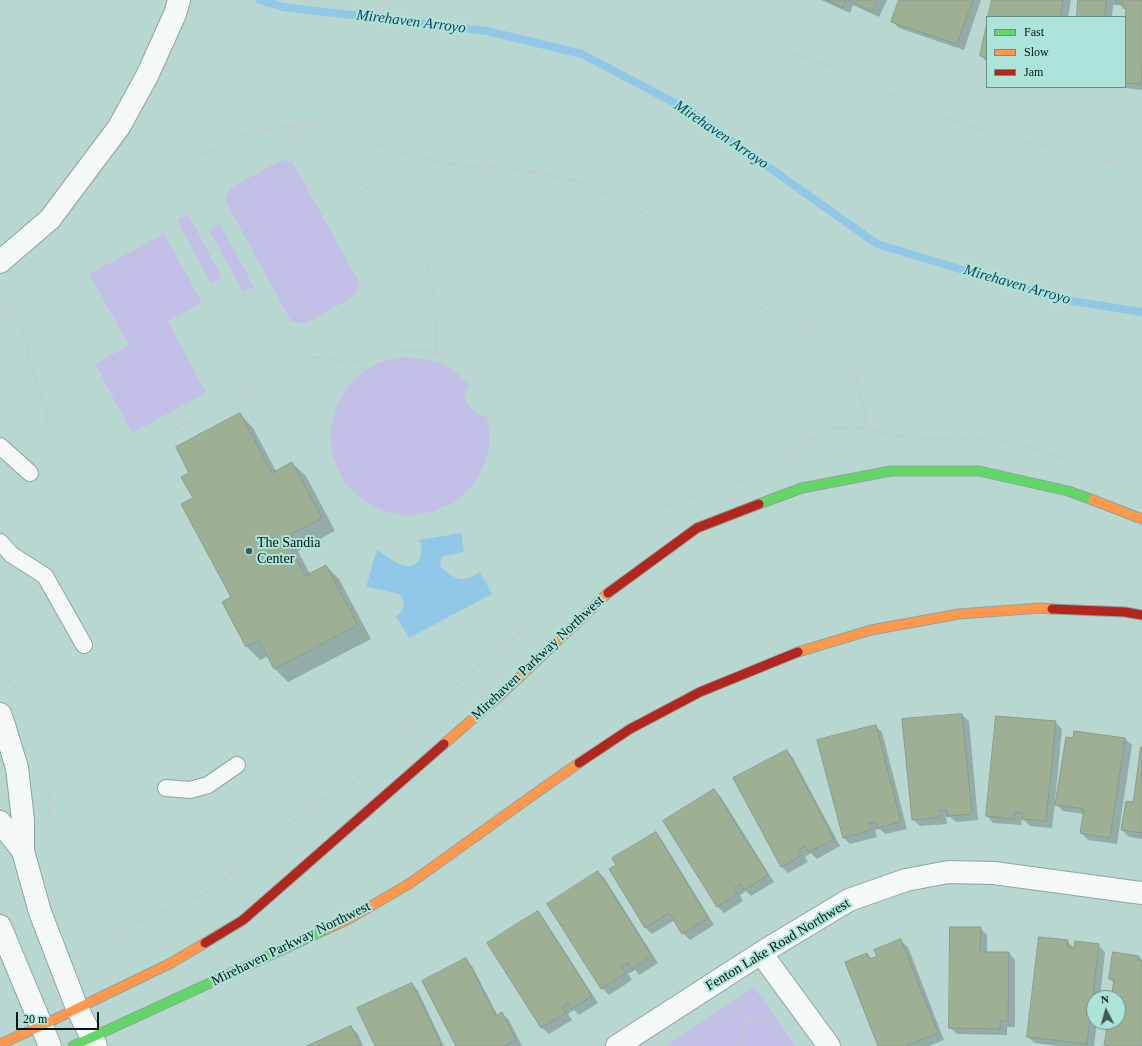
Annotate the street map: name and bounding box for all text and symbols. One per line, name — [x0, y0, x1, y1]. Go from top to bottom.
water label: Mirehaven Arroyo — [355, 6, 467, 38]
legend — [986, 16, 1126, 88]
text: Fast — [1024, 25, 1044, 39]
text: Slow — [1024, 45, 1049, 59]
text: Jam — [1024, 65, 1043, 79]
water label: Mirehaven Arroyo — [670, 97, 772, 173]
water label: Mirehaven Arroyo — [962, 261, 1072, 309]
place label: The Sandia Center — [257, 535, 320, 568]
marker: The Sandia Center — [244, 546, 254, 556]
street label: Mirehaven Parkway Northwest — [468, 592, 608, 724]
street label: Fenton Lake Road Northwest — [703, 895, 853, 995]
street label: Mirehaven Parkway Northwest — [209, 898, 373, 990]
north arrow — [1086, 990, 1126, 1030]
text: N — [1100, 993, 1109, 1005]
scale bar — [18, 1004, 101, 1030]
text: 20 m — [23, 1012, 47, 1026]

